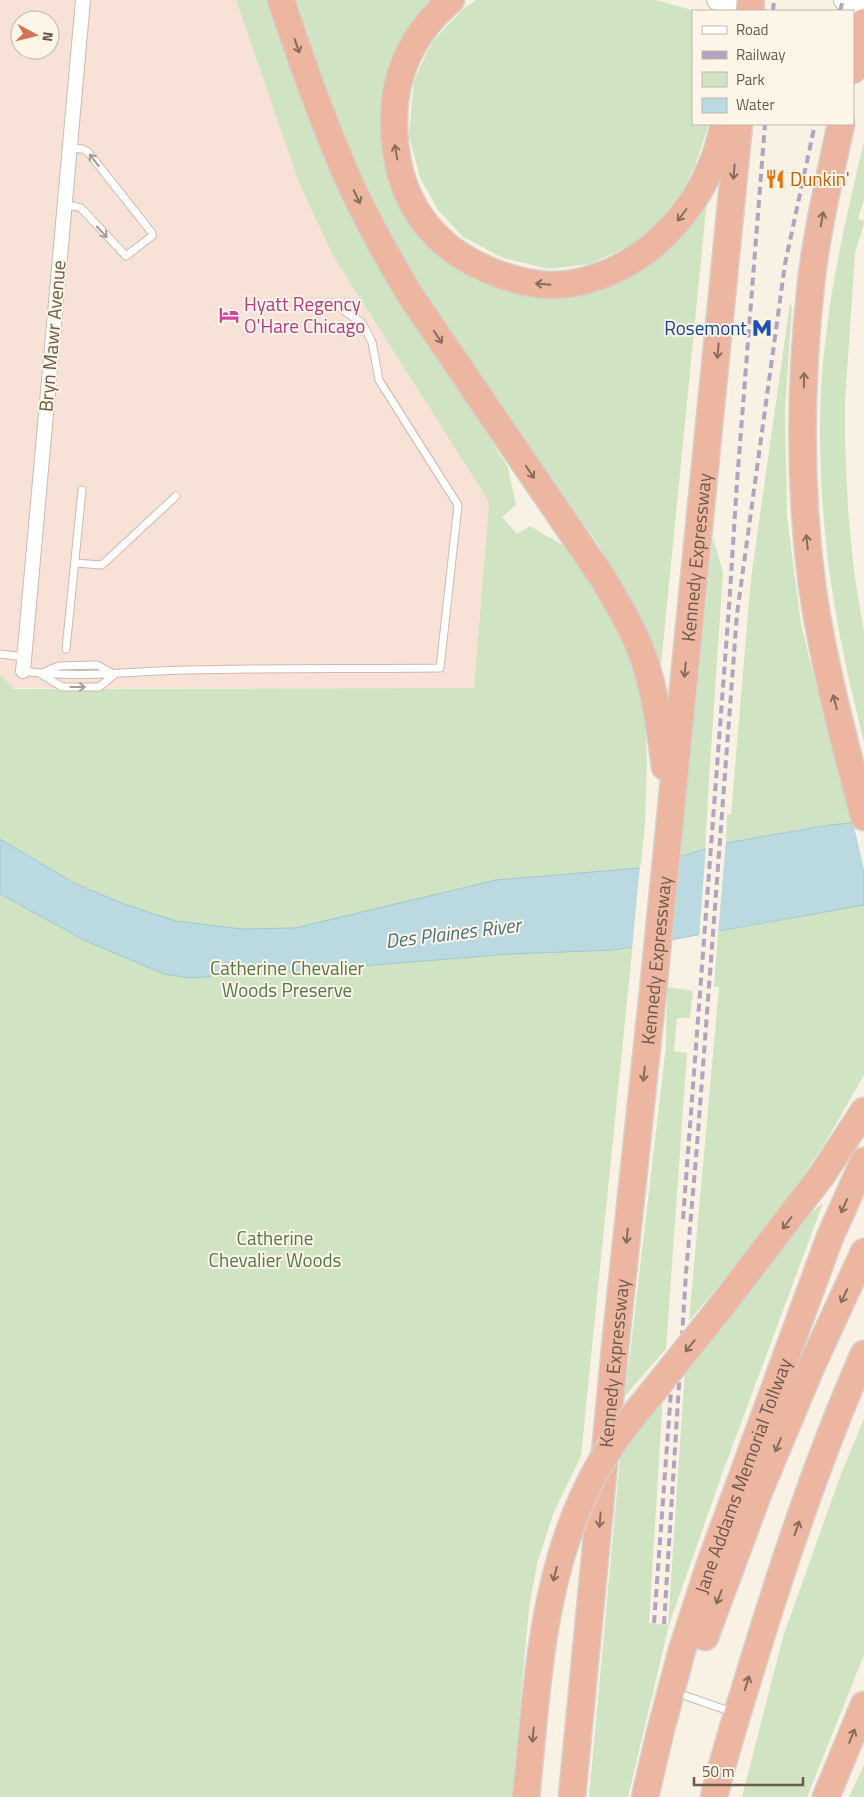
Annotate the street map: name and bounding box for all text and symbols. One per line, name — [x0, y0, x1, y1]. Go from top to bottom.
north arrow — [10, 10, 60, 60]
legend — [692, 10, 854, 125]
text: Road — [736, 18, 768, 41]
text: N — [37, 31, 59, 43]
one-way arrow — [293, 38, 302, 53]
text: Railway — [736, 43, 786, 66]
text: Park — [736, 68, 765, 91]
text: Water — [736, 93, 775, 116]
one-way arrow — [390, 144, 400, 160]
one-way arrow — [89, 154, 100, 167]
one-way arrow — [730, 164, 739, 180]
place label: Dunkin' — [790, 164, 850, 193]
restaurant icon: Dunkin' — [764, 168, 786, 190]
one-way arrow — [352, 189, 362, 204]
one-way arrow — [677, 208, 687, 222]
one-way arrow — [818, 211, 828, 227]
one-way arrow — [96, 225, 108, 238]
street label: Bryn Mawr Avenue — [30, 259, 73, 413]
one-way arrow — [535, 279, 551, 289]
place label: Hyatt Regency O'Hare Chicago — [244, 289, 365, 340]
hotel icon: Hyatt Regency O'Hare Chicago — [218, 304, 240, 326]
place label: Rosemont — [664, 313, 747, 342]
metro station icon: Rosemont — [751, 317, 773, 339]
one-way arrow — [433, 330, 443, 344]
one-way arrow — [713, 343, 722, 359]
one-way arrow — [799, 372, 808, 388]
one-way arrow — [525, 464, 535, 478]
street label: Kennedy Expressway — [673, 471, 718, 643]
one-way arrow — [802, 534, 812, 550]
one-way arrow — [680, 662, 690, 678]
one-way arrow — [70, 682, 86, 692]
one-way arrow — [830, 694, 839, 710]
street label: Kennedy Expressway — [632, 874, 678, 1046]
water label: Des Plaines River — [384, 909, 525, 956]
park label: Catherine Chevalier Woods Preserve — [210, 953, 365, 1004]
one-way arrow — [639, 1066, 649, 1082]
one-way arrow — [839, 1198, 849, 1213]
one-way arrow — [782, 1216, 792, 1230]
park label: Catherine Chevalier Woods — [209, 1223, 342, 1274]
one-way arrow — [622, 1228, 632, 1244]
street label: Kennedy Expressway — [591, 1277, 636, 1449]
one-way arrow — [838, 1288, 848, 1303]
one-way arrow — [684, 1340, 695, 1353]
street label: Jane Addams Memorial Tollway — [686, 1354, 798, 1597]
one-way arrow — [773, 1437, 783, 1452]
one-way arrow — [595, 1511, 604, 1527]
one-way arrow — [793, 1521, 802, 1537]
one-way arrow — [550, 1566, 559, 1582]
one-way arrow — [714, 1588, 723, 1604]
one-way arrow — [743, 1675, 752, 1691]
one-way arrow — [528, 1727, 538, 1743]
one-way arrow — [847, 1729, 857, 1744]
scale bar — [694, 1754, 803, 1786]
text: 50 m — [702, 1760, 735, 1783]

